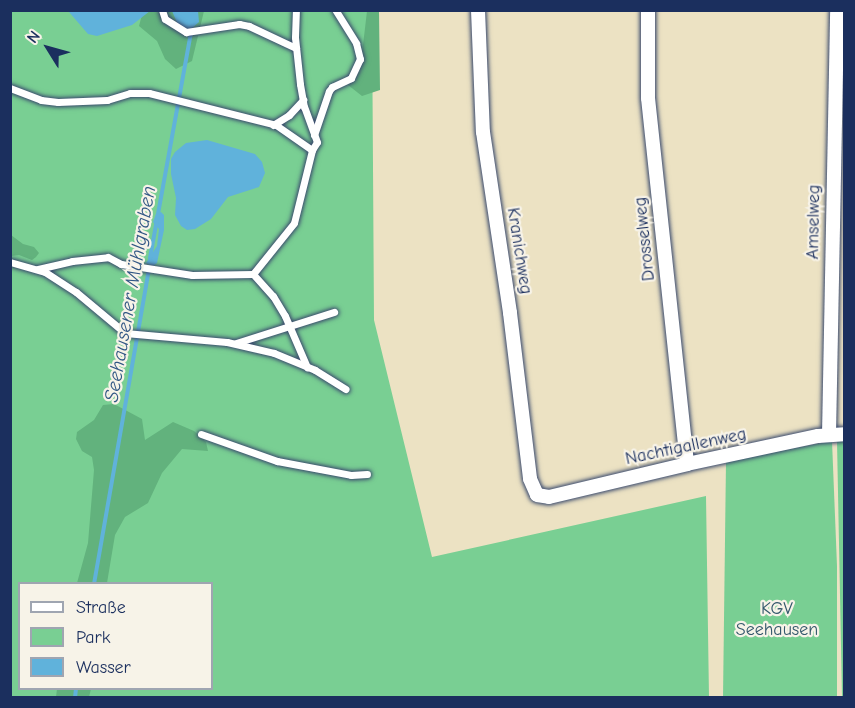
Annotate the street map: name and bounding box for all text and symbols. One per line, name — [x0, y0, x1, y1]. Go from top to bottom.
north arrow — [18, 18, 78, 78]
text: N — [23, 28, 44, 47]
water label: Seehausener Mühlgraben — [99, 184, 161, 404]
street label: Amselweg — [803, 184, 825, 260]
street label: Drosselweg — [630, 196, 660, 282]
street label: Kranichweg — [501, 206, 537, 296]
street label: Nachtigallenweg — [623, 424, 749, 470]
legend — [18, 582, 213, 690]
text: Straße — [76, 597, 126, 618]
park label: KGV Seehausen — [736, 599, 818, 642]
text: Park — [76, 627, 110, 648]
text: Wasser — [76, 657, 131, 678]

